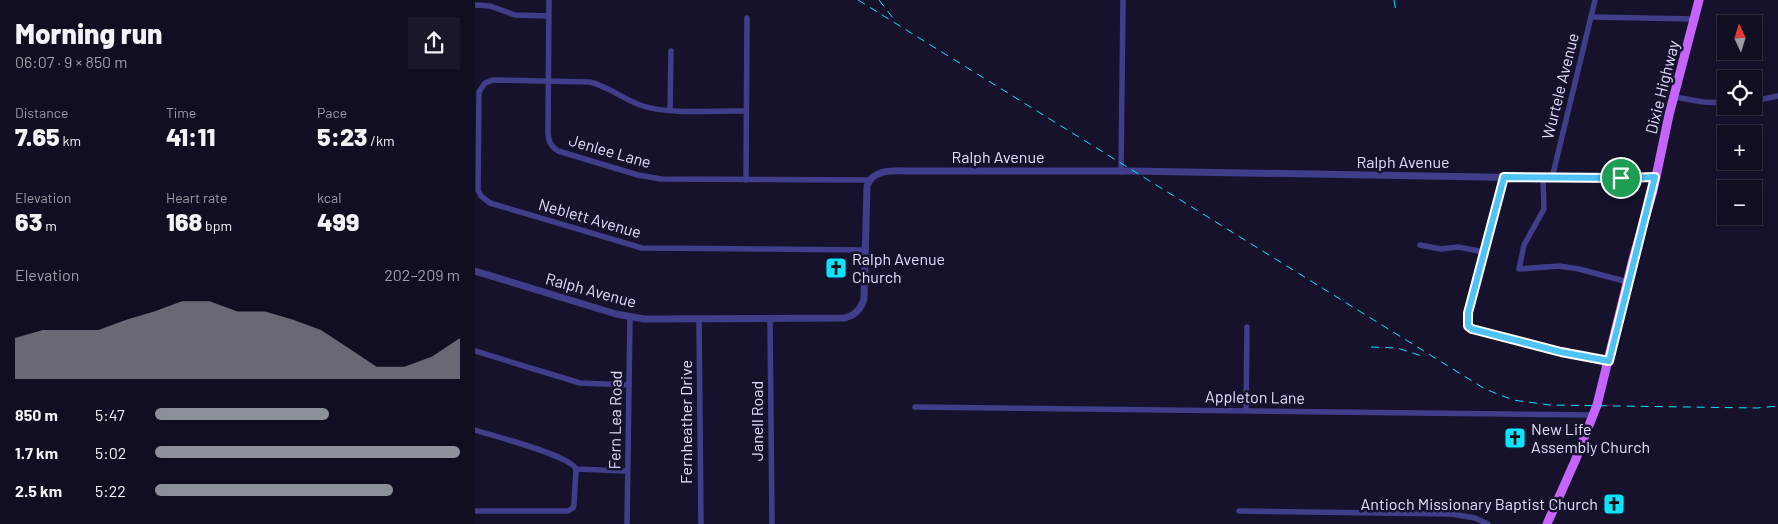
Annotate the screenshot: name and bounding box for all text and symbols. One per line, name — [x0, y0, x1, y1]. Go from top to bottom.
north arrow — [1717, 15, 1763, 60]
map controls — [1717, 15, 1762, 225]
text: Morning run — [15, 16, 163, 50]
button: share — [408, 17, 460, 69]
street label: Wurtele Avenue — [1537, 31, 1582, 141]
street label: Dixie Highway — [1641, 37, 1682, 136]
text: 06:07 · 9 × 850 m — [15, 52, 128, 71]
button: locate — [1717, 70, 1762, 115]
text: Distance — [15, 104, 68, 121]
text: Time — [166, 104, 196, 121]
text: Pace — [317, 104, 347, 121]
text: 7.65 — [15, 121, 60, 151]
text: 41:11 — [166, 121, 215, 151]
text: 5:23 — [317, 121, 367, 151]
button: + — [1717, 125, 1762, 170]
street label: Jenlee Lane — [567, 130, 653, 171]
text: km — [60, 132, 81, 149]
text: /km — [367, 132, 394, 149]
street label: Ralph Avenue — [951, 147, 1045, 166]
street label: Ralph Avenue — [1356, 152, 1450, 171]
pin — [1600, 157, 1642, 199]
icon: arrive — [1607, 164, 1635, 192]
button: − — [1717, 180, 1762, 225]
text: Elevation — [15, 189, 71, 206]
text: Heart rate — [166, 189, 227, 206]
text: kcal — [317, 189, 341, 206]
street label: Neblett Avenue — [537, 194, 644, 241]
text: 63 — [15, 206, 42, 236]
text: 168 — [166, 206, 202, 236]
text: 499 — [317, 206, 359, 236]
text: m — [42, 217, 57, 234]
text: bpm — [202, 217, 232, 234]
place label: Ralph Avenue Church — [852, 249, 945, 286]
church icon: Ralph Avenue Church — [824, 256, 848, 280]
text: Elevation — [15, 265, 79, 284]
text: 202–209 m — [384, 265, 460, 284]
street label: Ralph Avenue — [544, 268, 639, 311]
street label: Fernheather Drive — [676, 360, 695, 484]
street label: Fern Lea Road — [604, 370, 625, 470]
street label: Janell Road — [747, 381, 766, 461]
street label: Appleton Lane — [1205, 386, 1305, 407]
text: 850 m — [15, 405, 58, 424]
text: 5:47 — [95, 405, 125, 424]
place label: New Life Assembly Church — [1531, 419, 1650, 456]
church icon: New Life Assembly Church — [1503, 426, 1527, 450]
text: 1.7 km — [15, 443, 58, 462]
text: 5:02 — [95, 443, 126, 462]
text: 2.5 km — [15, 481, 62, 500]
text: 5:22 — [95, 481, 126, 500]
church icon: Antioch Missionary Baptist Church — [1602, 492, 1626, 516]
place label: Antioch Missionary Baptist Church — [1361, 494, 1598, 513]

